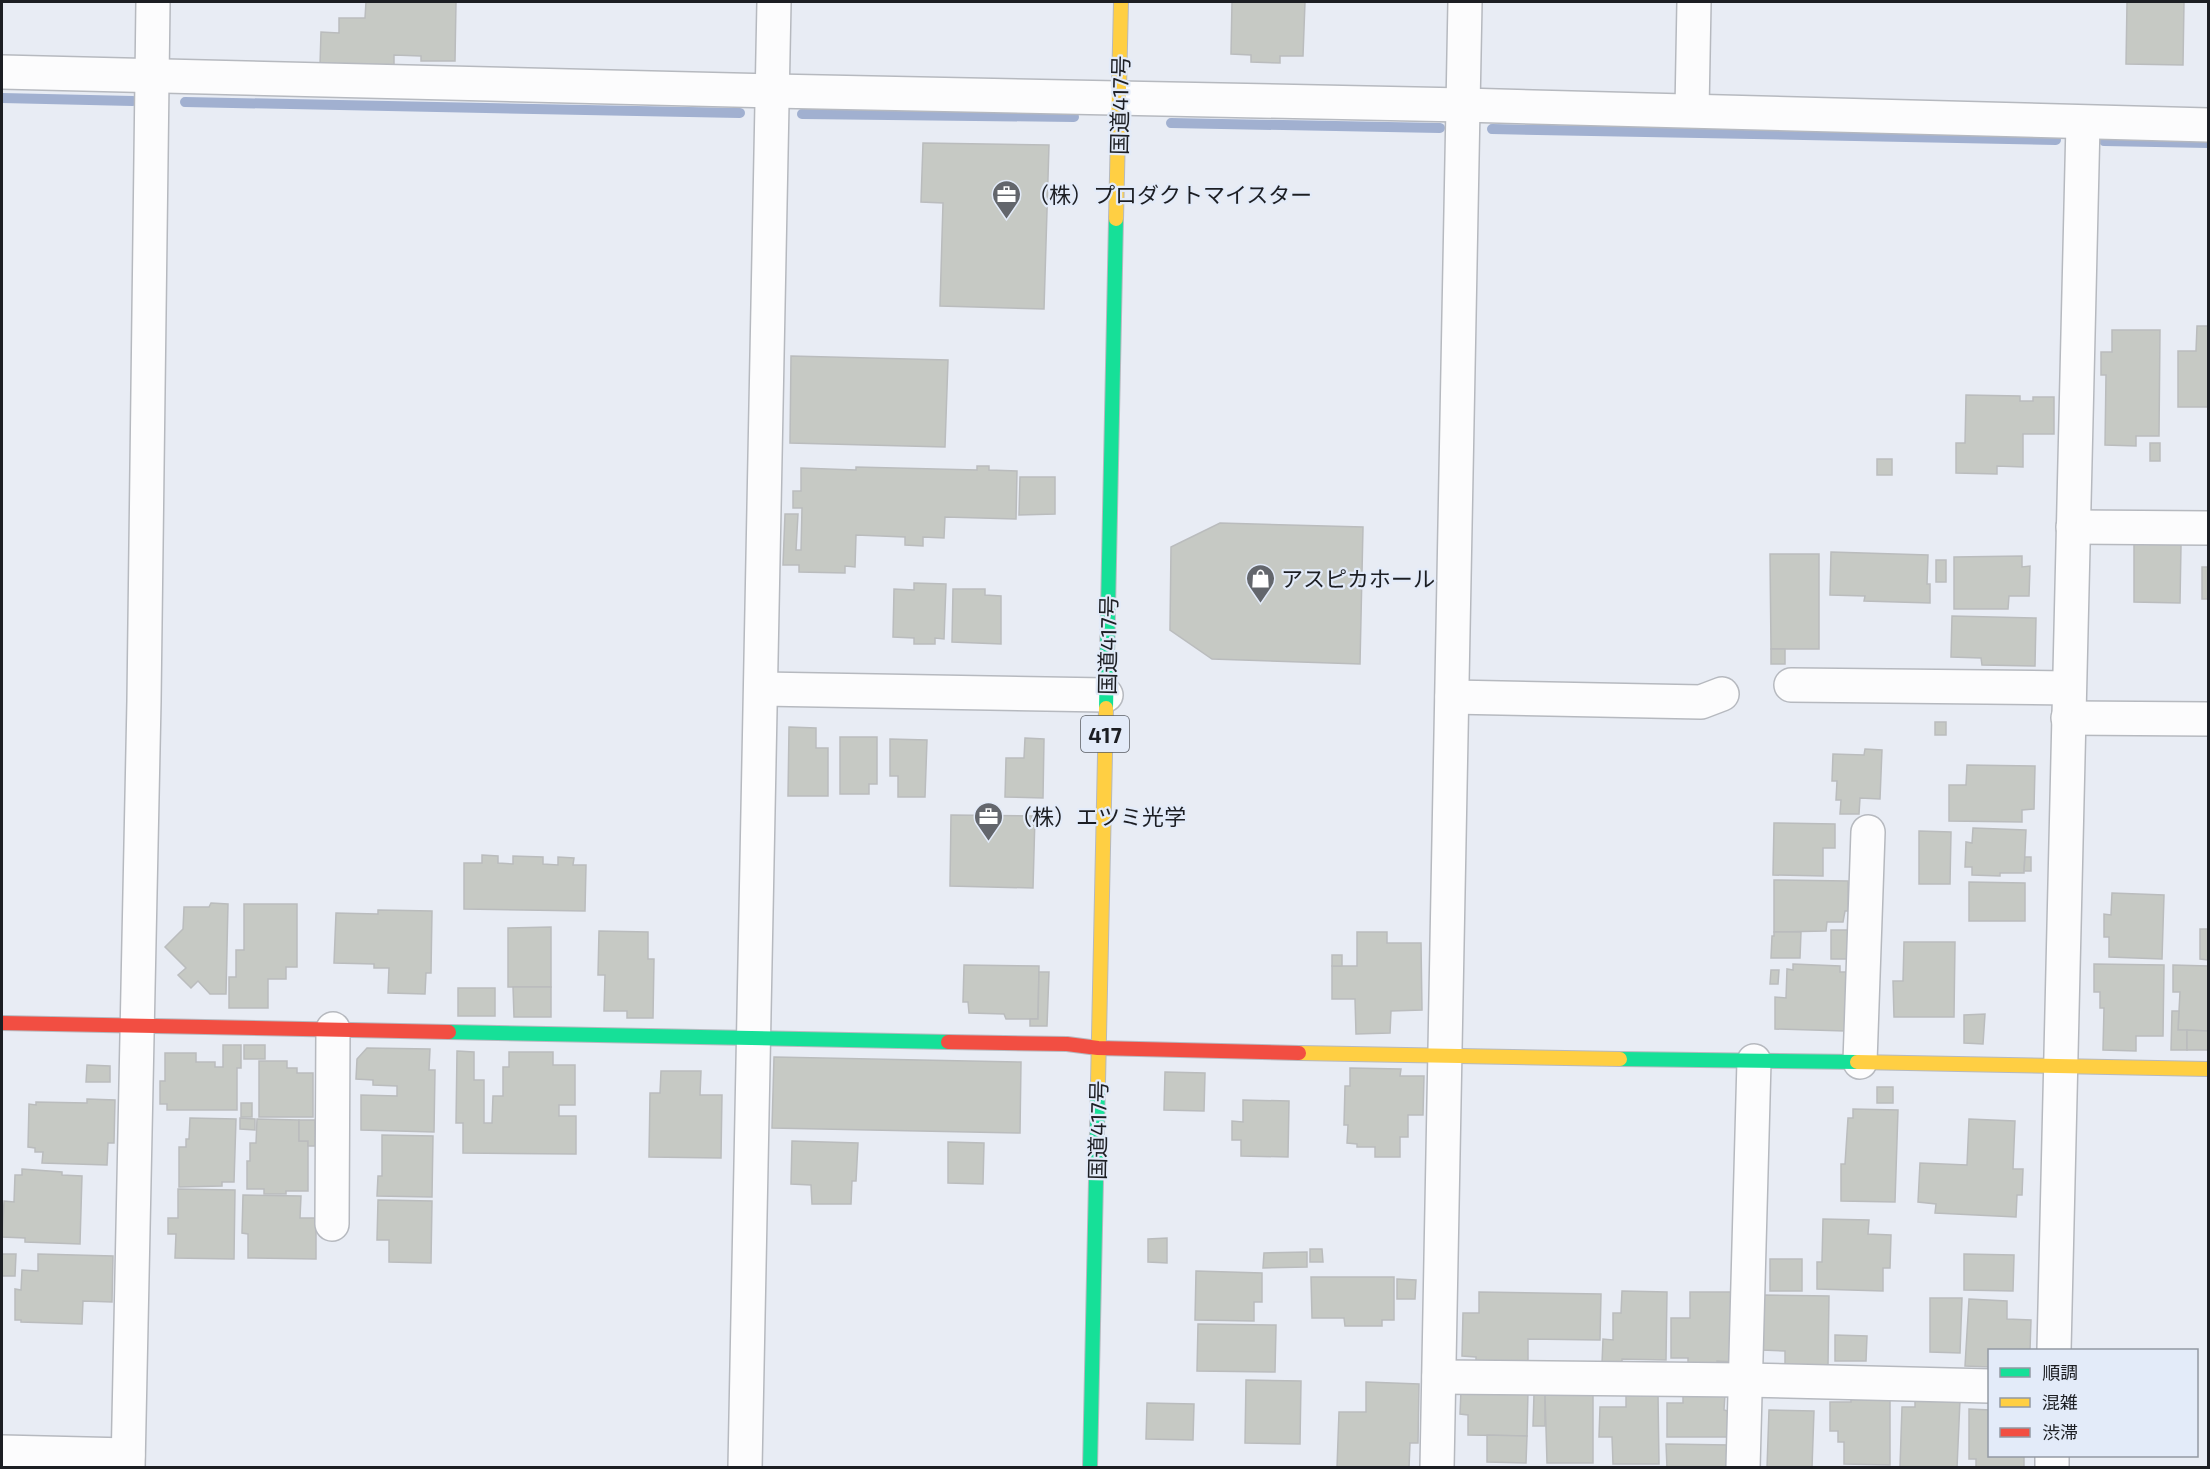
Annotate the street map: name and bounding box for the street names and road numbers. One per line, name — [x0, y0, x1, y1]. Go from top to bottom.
street label: 国道417号 — [1105, 55, 1133, 155]
street label: 国道417号 — [1093, 595, 1121, 695]
road number: 417 — [1081, 716, 1129, 752]
street label: 国道417号 — [1083, 1080, 1111, 1180]

